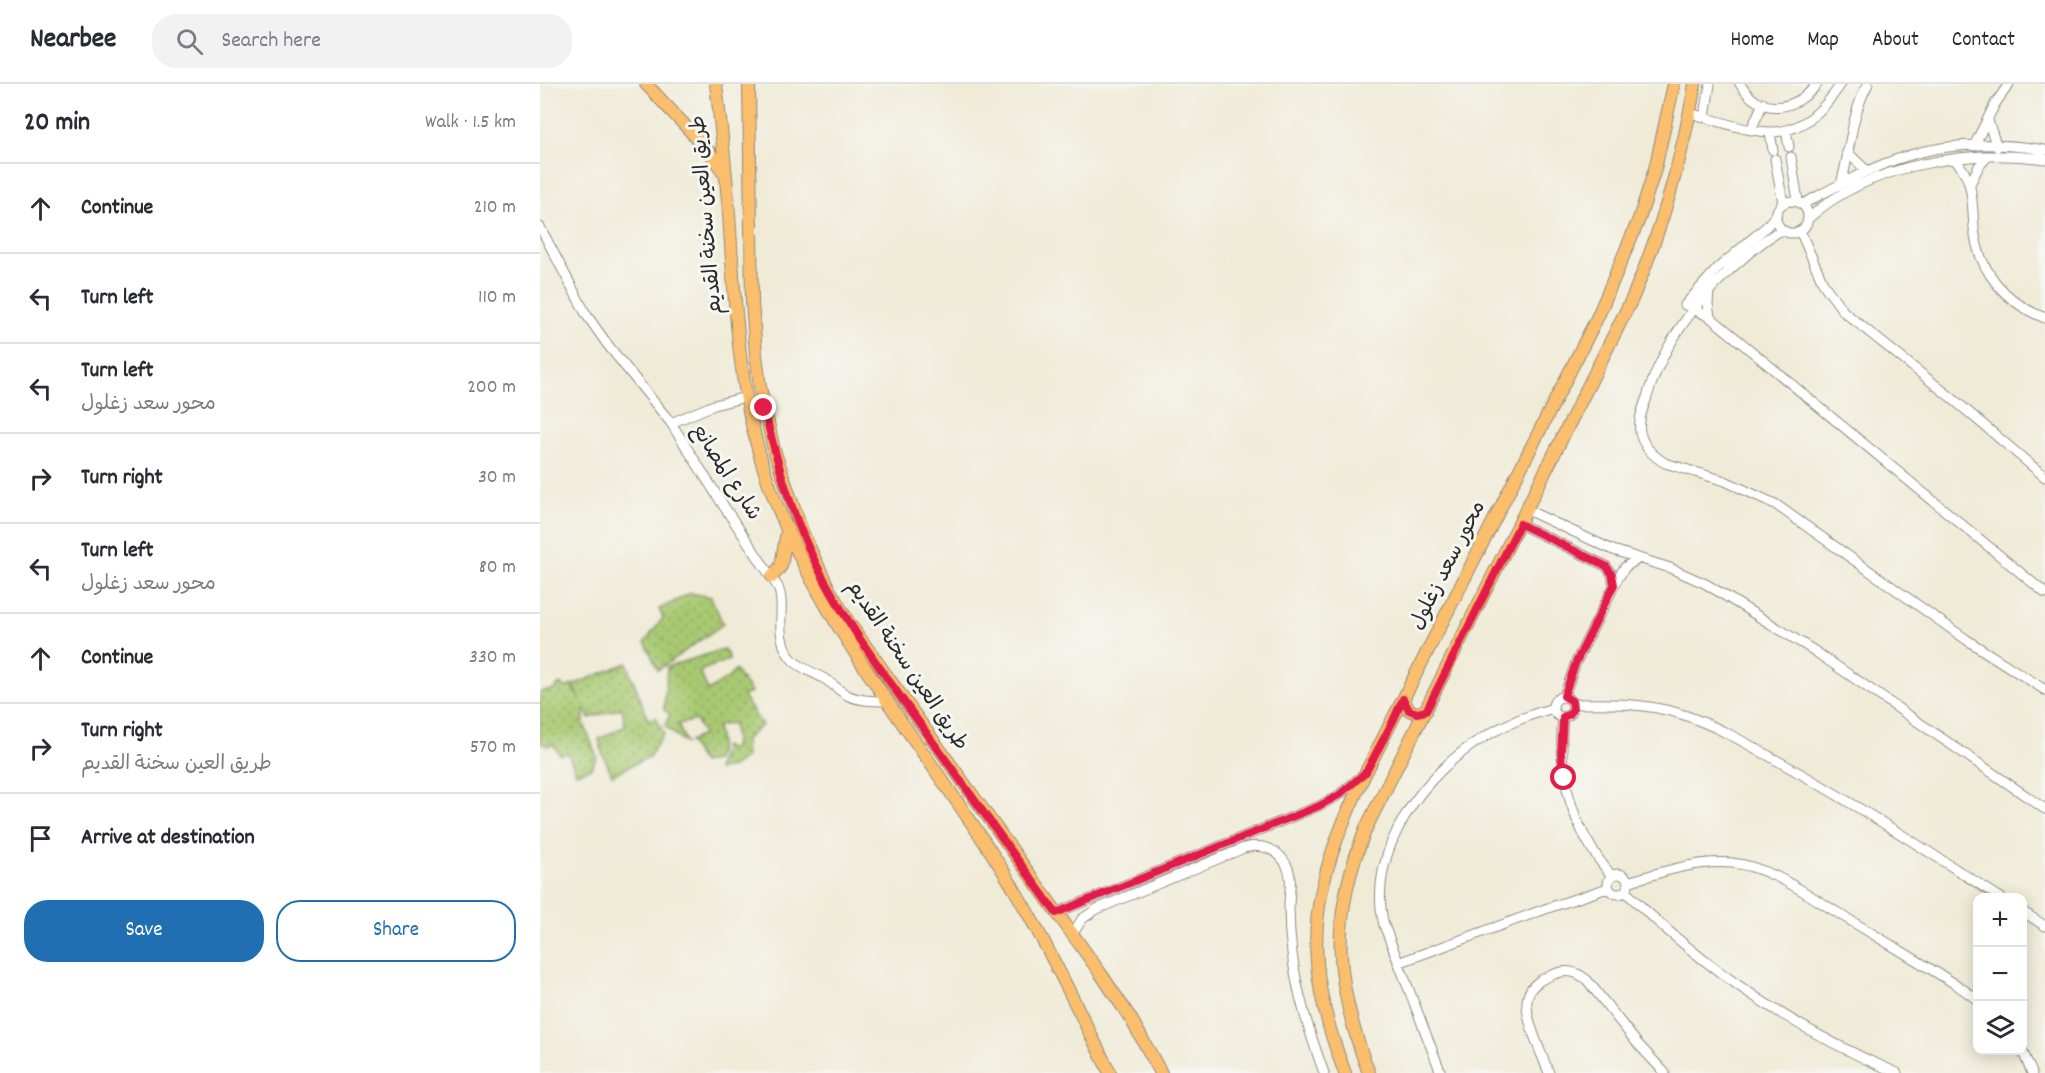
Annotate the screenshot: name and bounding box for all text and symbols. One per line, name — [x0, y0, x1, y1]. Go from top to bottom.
search box — [152, 14, 572, 68]
text: Nearbee — [30, 21, 116, 61]
icon: search — [173, 25, 206, 58]
text: Search here — [221, 26, 321, 57]
text: Home — [1730, 26, 1774, 56]
text: Map — [1807, 26, 1839, 56]
text: About — [1872, 26, 1919, 56]
text: Contact — [1952, 26, 2015, 56]
text: 20 min — [24, 105, 90, 142]
text: Walk · 1.5 km — [425, 109, 516, 137]
street label: طريق العين سخنة القديم — [684, 114, 732, 316]
icon: ahead — [24, 192, 57, 225]
text: Continue — [81, 193, 153, 224]
text: 210 m — [474, 194, 516, 222]
icon: left — [24, 282, 57, 315]
text: Turn left — [81, 283, 153, 314]
text: 110 m — [478, 284, 516, 312]
text: Turn left — [81, 356, 153, 387]
icon: left — [24, 372, 57, 405]
text: 200 m — [467, 374, 516, 402]
text: محور سعد زغلول — [81, 391, 216, 419]
route end — [750, 394, 776, 420]
street label: شارع المصانع — [683, 419, 767, 527]
icon: right — [24, 462, 57, 495]
text: Turn right — [81, 463, 163, 494]
text: 30 m — [478, 464, 516, 492]
street label: محور سعد زغلول — [1403, 496, 1495, 636]
text: Turn left — [81, 536, 153, 567]
icon: left — [24, 552, 57, 585]
text: 80 m — [479, 554, 516, 582]
text: محور سعد زغلول — [81, 571, 216, 599]
street label: طريق العين سخنة القديم — [838, 575, 974, 757]
icon: ahead — [24, 642, 57, 675]
text: Continue — [81, 643, 153, 674]
text: 330 m — [469, 644, 516, 672]
text: Turn right — [81, 716, 163, 747]
icon: right — [24, 732, 57, 765]
text: 570 m — [470, 734, 516, 762]
text: طريق العين سخنة القديم — [81, 751, 272, 779]
route start — [1550, 764, 1576, 790]
icon: arrive — [24, 822, 57, 855]
text: Arrive at destination — [81, 823, 255, 854]
map controls — [1973, 893, 2027, 1055]
button: + — [1973, 893, 2027, 947]
button: Save — [24, 900, 264, 962]
button: Share — [276, 900, 516, 962]
button: − — [1973, 947, 2027, 1001]
button: layers — [1973, 1001, 2027, 1055]

